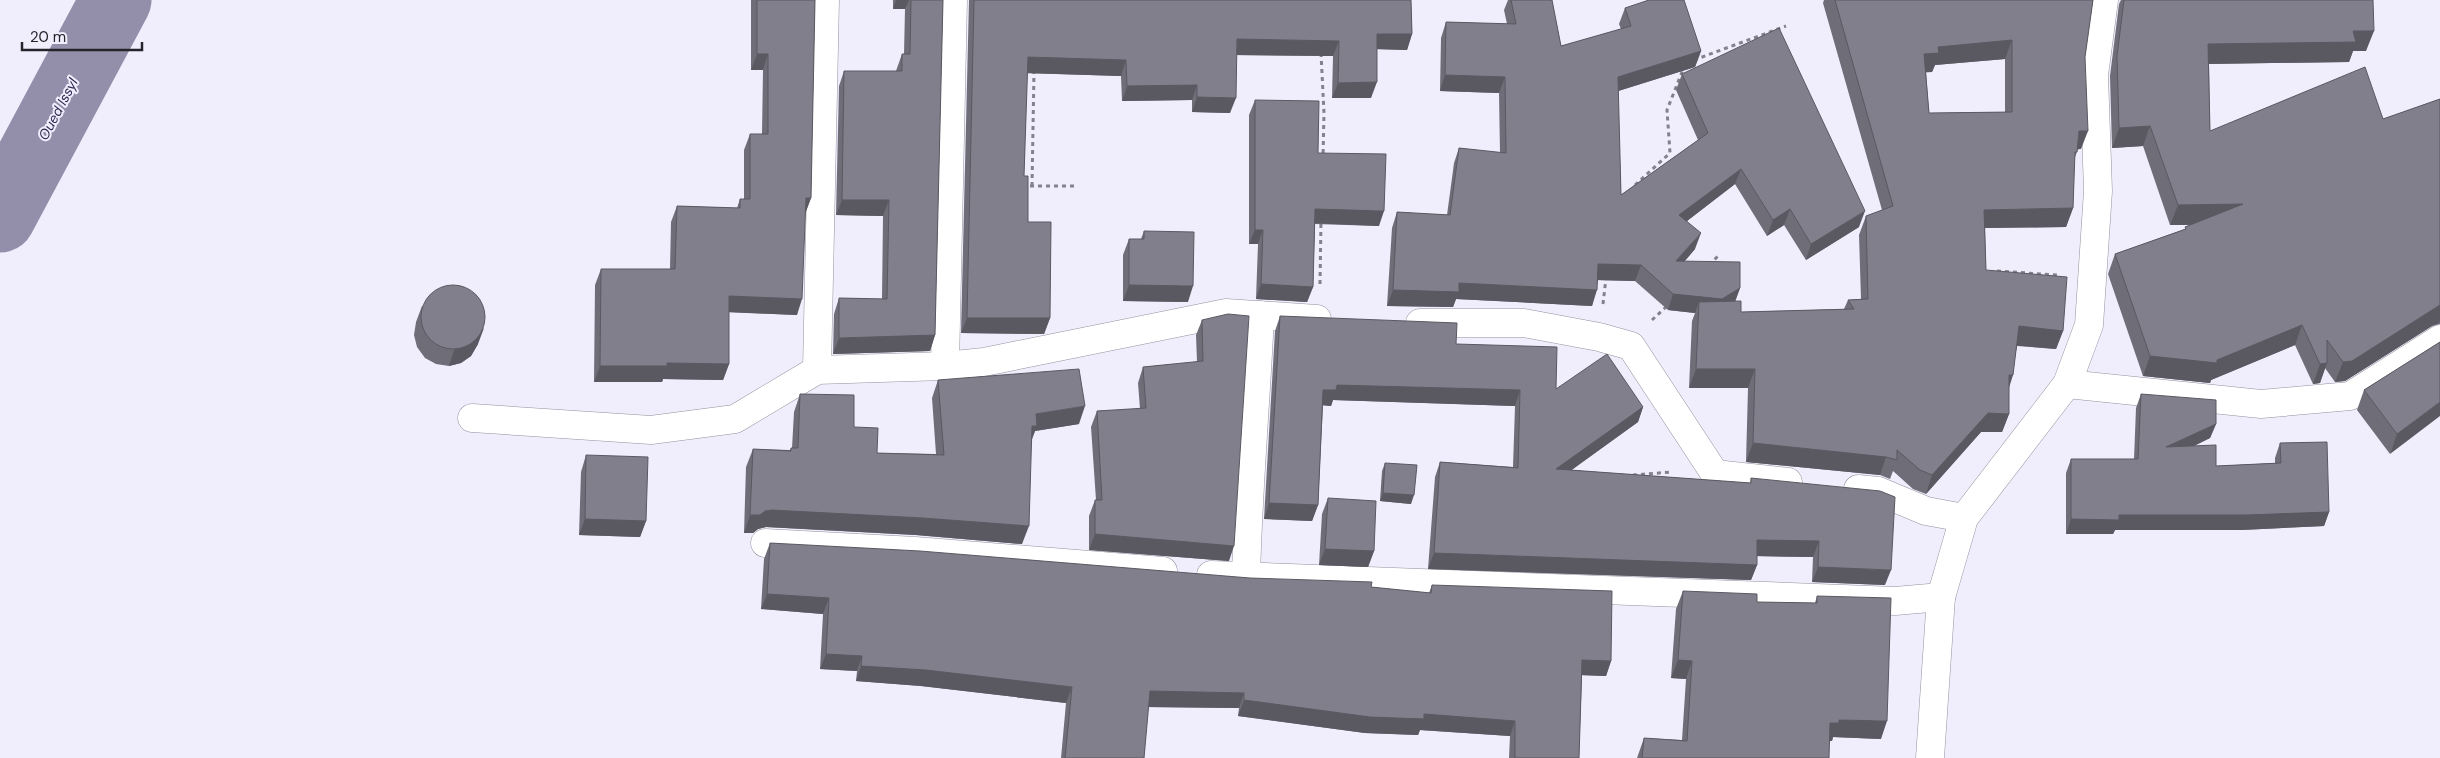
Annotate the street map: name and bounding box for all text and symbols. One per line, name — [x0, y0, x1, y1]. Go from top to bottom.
scale bar — [22, 20, 142, 52]
text: 20 m — [30, 27, 66, 47]
water label: Oued Issyl — [34, 74, 82, 143]

